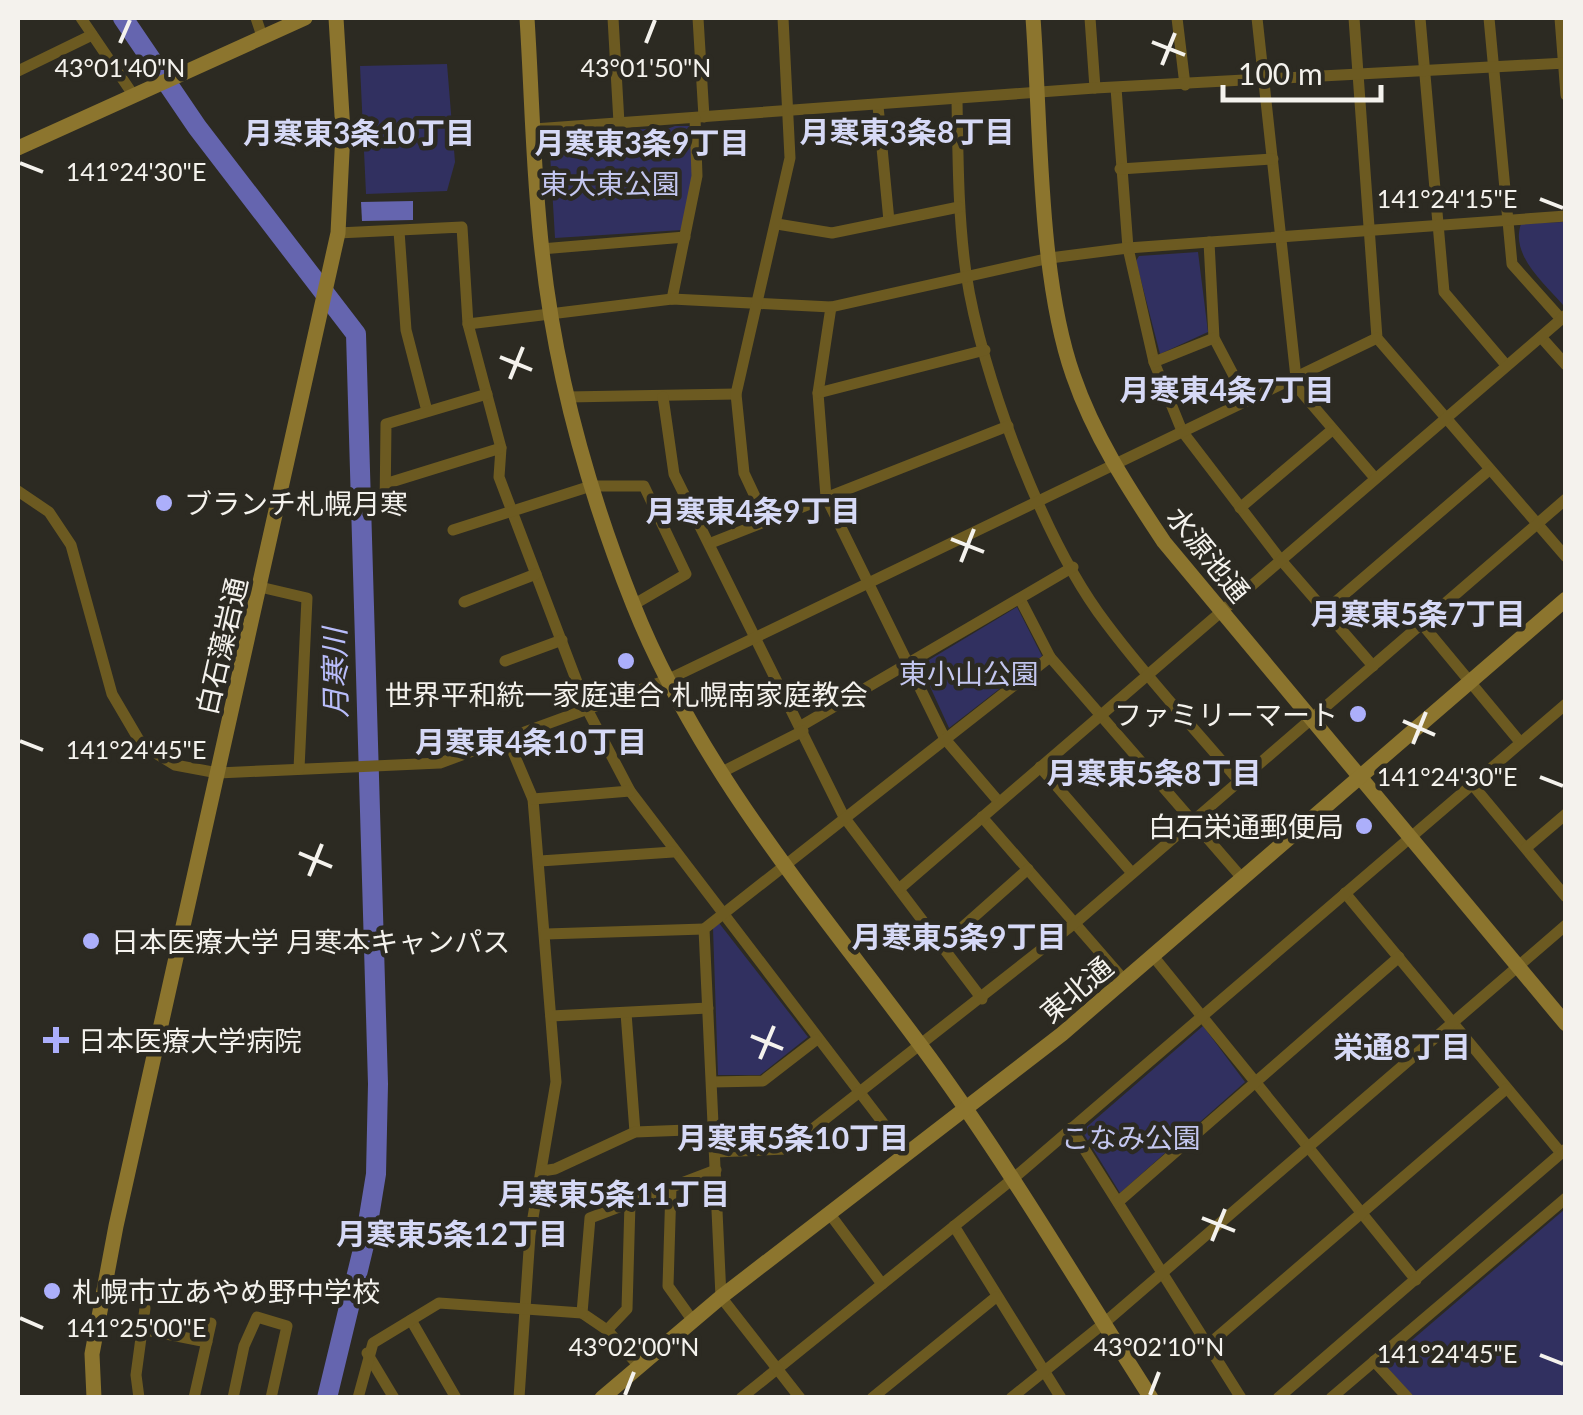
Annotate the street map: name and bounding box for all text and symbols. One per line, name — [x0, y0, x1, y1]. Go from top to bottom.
scale bar — [1223, 40, 1380, 102]
text: 43°01'40"N — [55, 52, 185, 82]
text: 43°01'50"N — [581, 52, 711, 82]
text: 100 m — [1238, 55, 1323, 91]
district label: 月寒東3条8丁目 — [800, 113, 1014, 149]
district label: 月寒東3条10丁目 — [243, 114, 475, 150]
district label: 月寒東3条9丁目 — [535, 124, 749, 160]
text: 141°24'30"E — [66, 156, 206, 186]
park label: 東大東公園 — [540, 166, 680, 200]
text: 141°24'15"E — [1377, 183, 1517, 213]
district label: 月寒東4条7丁目 — [1120, 371, 1334, 407]
place label: ブランチ札幌月寒 — [184, 486, 408, 520]
marker: ブランチ札幌月寒 — [153, 492, 175, 514]
district label: 月寒東4条9丁目 — [646, 492, 860, 528]
street label: 水源池通 — [1161, 500, 1257, 608]
street label: 白石藻岩通 — [189, 574, 253, 718]
district label: 月寒東5条7丁目 — [1311, 595, 1525, 631]
water label: 月寒川 — [315, 625, 353, 718]
marker: 世界平和統一家庭連合 札幌南家庭教会 — [615, 650, 637, 672]
park label: 東小山公園 — [899, 656, 1039, 690]
place label: 世界平和統一家庭連合 札幌南家庭教会 — [384, 677, 868, 711]
place label: ファミリーマート — [1114, 697, 1338, 731]
marker: ファミリーマート — [1347, 703, 1369, 725]
district label: 月寒東4条10丁目 — [415, 723, 647, 759]
text: 141°24'45"E — [66, 734, 206, 764]
district label: 月寒東5条8丁目 — [1047, 754, 1261, 790]
text: 141°24'30"E — [1377, 761, 1517, 791]
place label: 白石栄通郵便局 — [1148, 809, 1344, 843]
marker: 白石栄通郵便局 — [1353, 815, 1375, 837]
district label: 月寒東5条9丁目 — [852, 918, 1066, 954]
place label: 日本医療大学 月寒本キャンパス — [111, 924, 510, 958]
marker: 日本医療大学 月寒本キャンパス — [80, 930, 102, 952]
street label: 東北通 — [1033, 949, 1119, 1029]
place label: 日本医療大学病院 — [78, 1023, 302, 1057]
marker: 日本医療大学病院 — [43, 1027, 69, 1053]
district label: 栄通8丁目 — [1333, 1028, 1471, 1064]
district label: 月寒東5条10丁目 — [677, 1119, 909, 1155]
park label: こなみ公園 — [1061, 1120, 1201, 1154]
district label: 月寒東5条11丁目 — [498, 1175, 730, 1211]
district label: 月寒東5条12丁目 — [336, 1215, 568, 1251]
place label: 札幌市立あやめ野中学校 — [72, 1274, 380, 1308]
marker: 札幌市立あやめ野中学校 — [41, 1280, 63, 1302]
text: 141°25'00"E — [66, 1312, 206, 1342]
text: 43°02'00"N — [569, 1331, 699, 1361]
text: 43°02'10"N — [1094, 1331, 1224, 1361]
text: 141°24'45"E — [1377, 1338, 1517, 1368]

